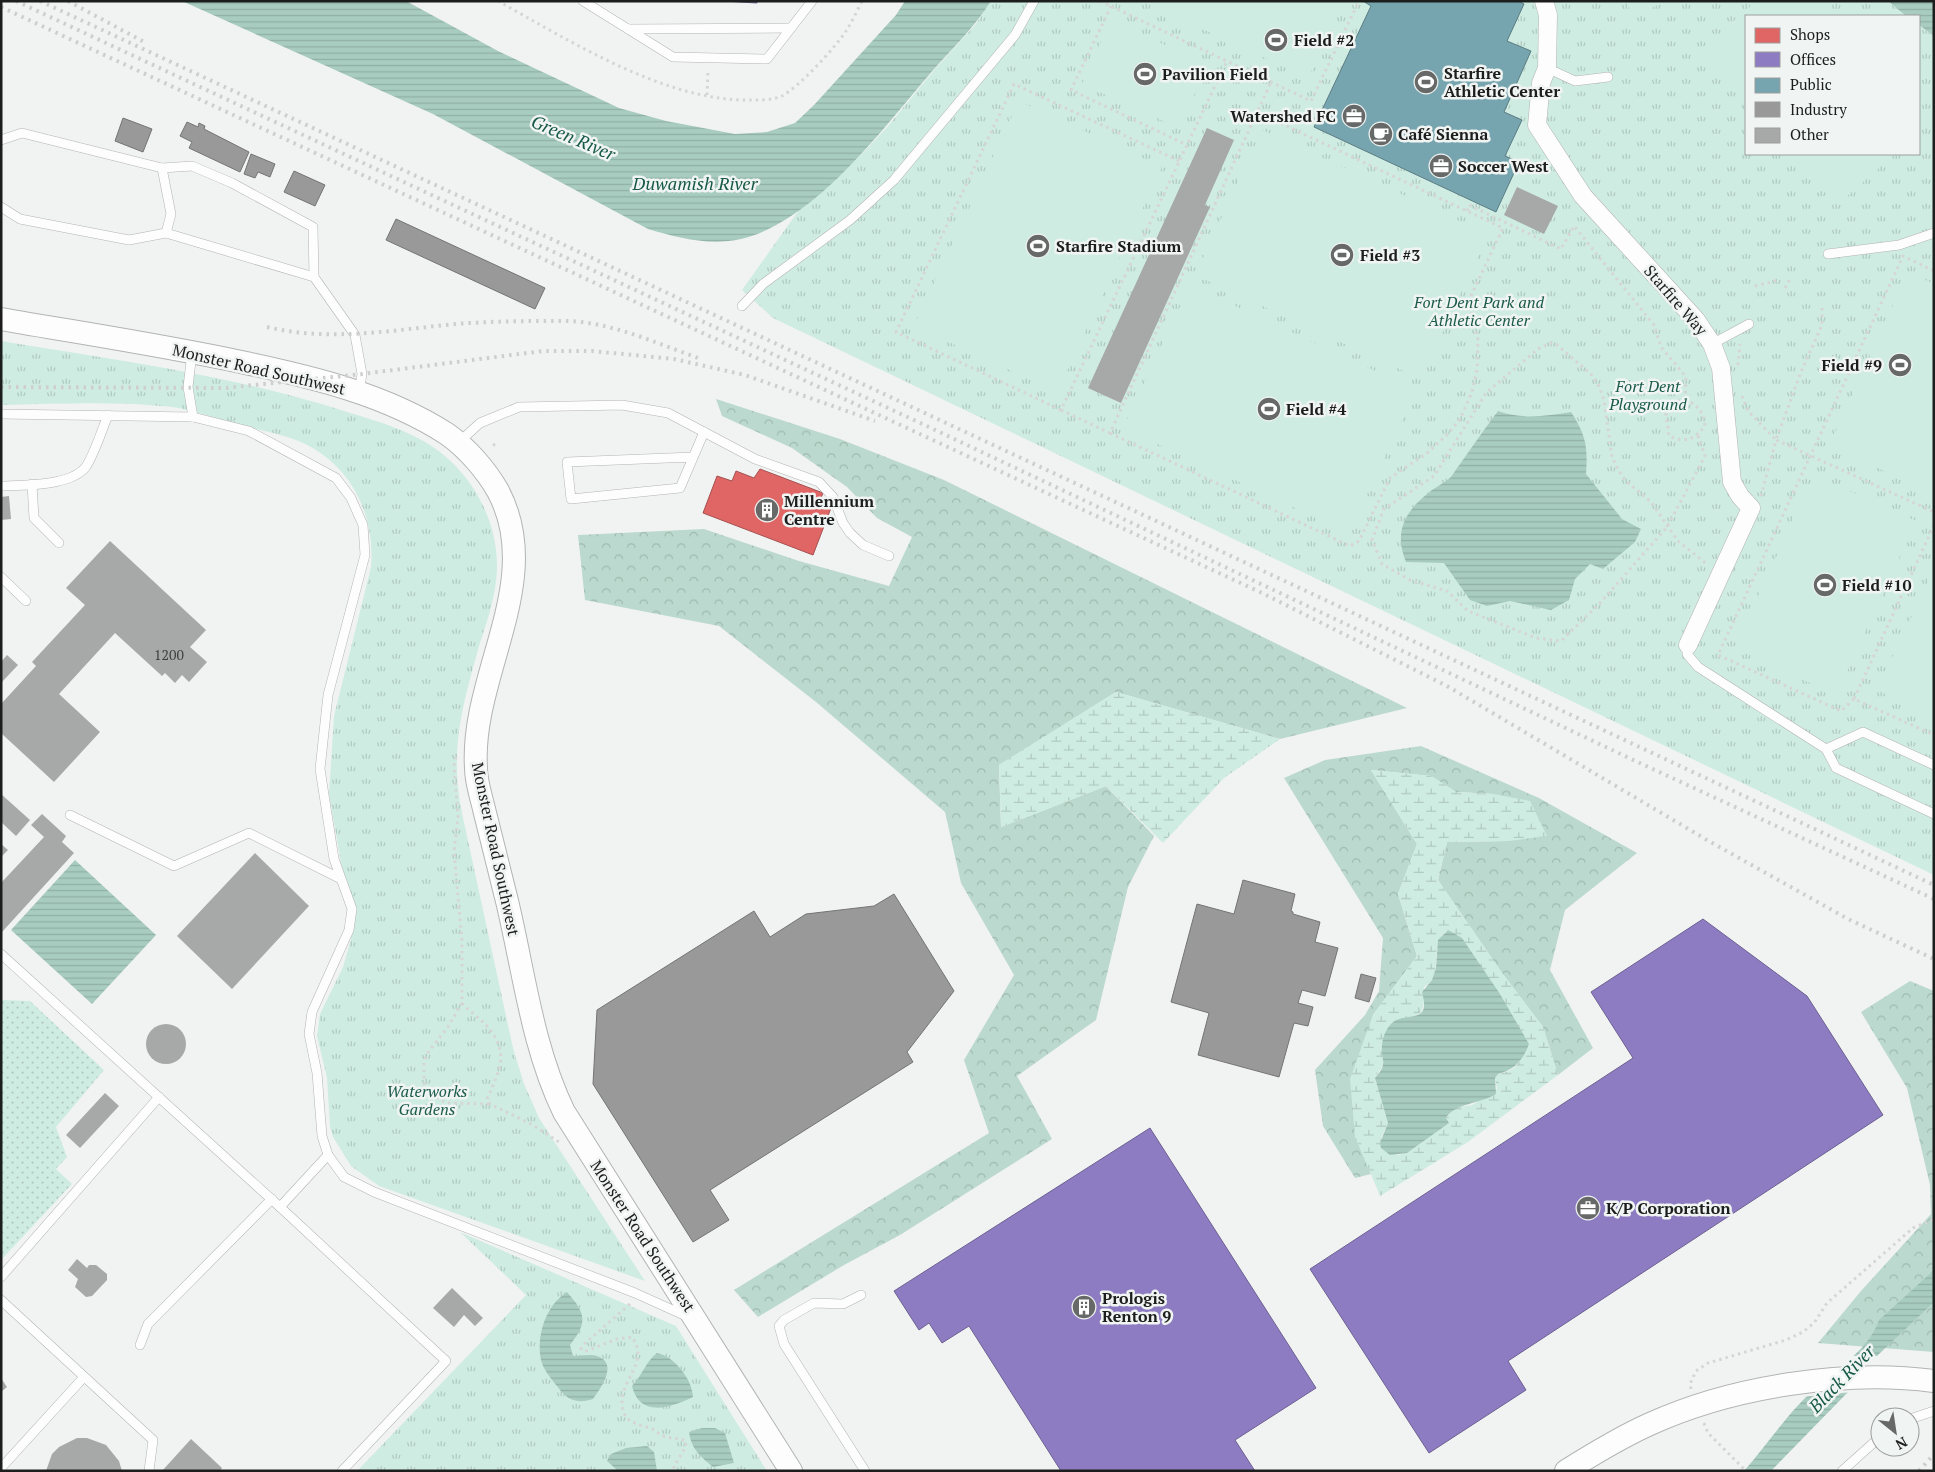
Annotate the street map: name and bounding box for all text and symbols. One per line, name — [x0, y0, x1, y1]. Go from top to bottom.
legend — [1745, 15, 1920, 155]
text: Shops — [1790, 24, 1830, 44]
sports icon: Field #2 — [1263, 27, 1289, 53]
place label: Field #2 — [1294, 29, 1354, 51]
text: Offices — [1790, 49, 1836, 69]
sports icon: Pavilion Field — [1132, 61, 1158, 87]
place label: Starfire Athletic Center — [1444, 62, 1560, 102]
place label: Pavilion Field — [1162, 63, 1268, 85]
sports icon: Starfire Athletic Center — [1413, 69, 1439, 95]
text: Public — [1790, 74, 1832, 94]
text: Industry — [1790, 99, 1847, 119]
office icon: Watershed FC — [1341, 103, 1367, 129]
place label: Watershed FC — [1230, 105, 1336, 127]
water label: Green River — [528, 109, 620, 166]
cafe icon: Café Sienna — [1368, 121, 1394, 147]
place label: Café Sienna — [1398, 123, 1488, 145]
text: Other — [1790, 124, 1829, 144]
office icon: Soccer West — [1428, 153, 1454, 179]
place label: Soccer West — [1458, 155, 1549, 177]
water label: Duwamish River — [632, 171, 758, 195]
sports icon: Starfire Stadium — [1025, 233, 1051, 259]
place label: Starfire Stadium — [1056, 235, 1182, 257]
sports icon: Field #3 — [1329, 242, 1355, 268]
place label: Field #3 — [1360, 244, 1420, 266]
street label: Starfire Way — [1639, 260, 1713, 341]
park label: Fort Dent Park and Athletic Center — [1413, 291, 1545, 331]
street label: Monster Road Southwest — [170, 338, 348, 400]
sports icon: Field #9 — [1887, 352, 1913, 378]
place label: Field #9 — [1822, 354, 1882, 376]
park label: Fort Dent Playground — [1608, 375, 1687, 415]
sports icon: Field #4 — [1256, 396, 1282, 422]
place label: Field #4 — [1286, 398, 1346, 420]
place label: Millennium Centre — [784, 490, 874, 530]
building icon: Millennium Centre — [754, 497, 780, 523]
sports icon: Field #10 — [1812, 572, 1838, 598]
place label: Field #10 — [1842, 574, 1911, 596]
house number: 1200 — [154, 645, 184, 664]
street label: Monster Road Southwest — [467, 760, 525, 938]
park label: Waterworks Gardens — [386, 1080, 468, 1120]
street label: Monster Road Southwest — [586, 1156, 700, 1316]
office icon: K/P Corporation — [1575, 1195, 1601, 1221]
place label: K/P Corporation — [1606, 1197, 1731, 1219]
place label: Prologis Renton 9 — [1102, 1287, 1171, 1327]
building icon: Prologis Renton 9 — [1071, 1294, 1097, 1320]
water label: Black River — [1802, 1338, 1880, 1418]
north arrow — [1870, 1407, 1920, 1457]
text: N — [1892, 1433, 1911, 1455]

